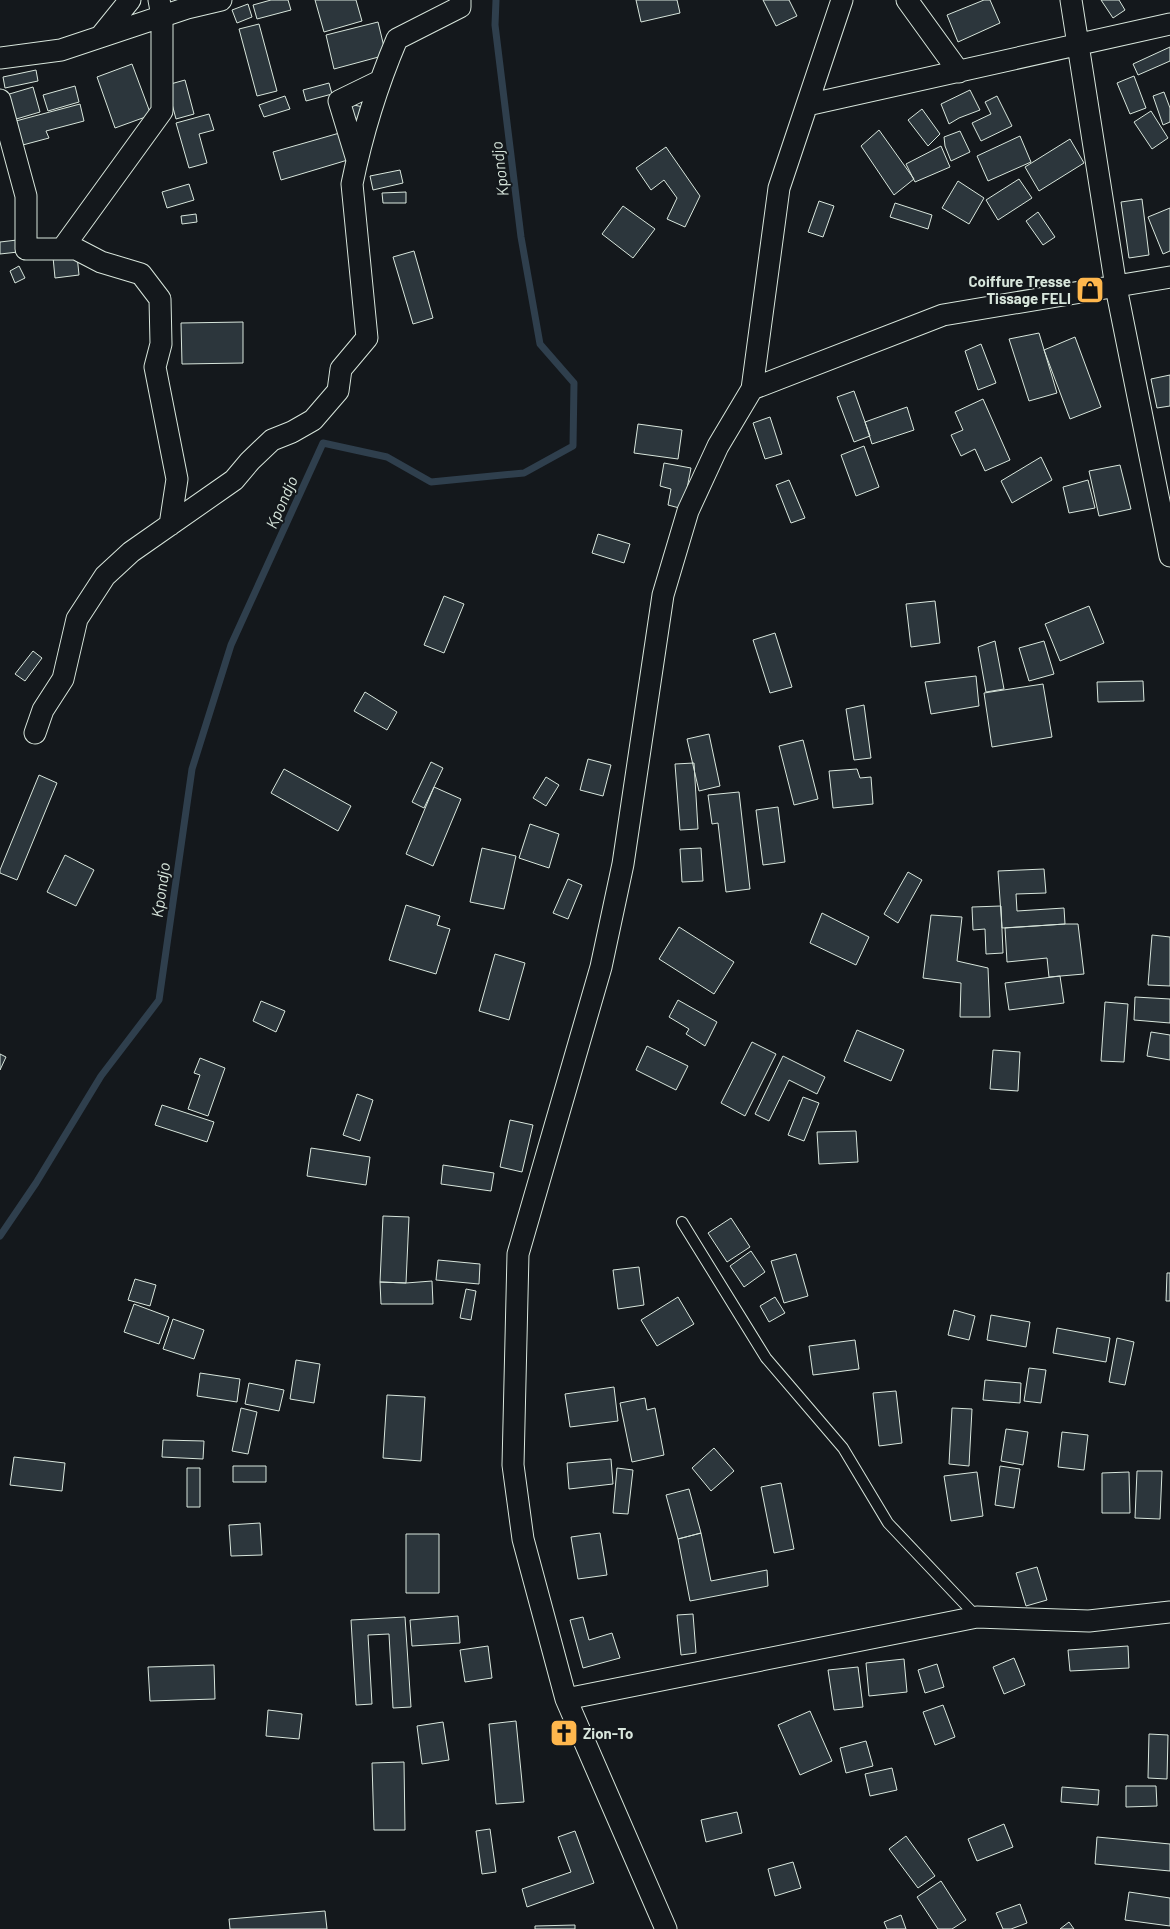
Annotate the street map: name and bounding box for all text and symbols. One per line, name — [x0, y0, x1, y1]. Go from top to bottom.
water label: Kpondjo — [486, 140, 512, 198]
place label: Coiffure Tresse Tissage FELI — [968, 272, 1071, 307]
shop icon: Coiffure Tresse Tissage FELI — [1075, 275, 1105, 305]
water label: Kpondjo — [261, 473, 301, 531]
water label: Kpondjo — [147, 861, 173, 919]
church icon: Zion-To — [549, 1718, 579, 1748]
place label: Zion-To — [583, 1724, 633, 1742]

